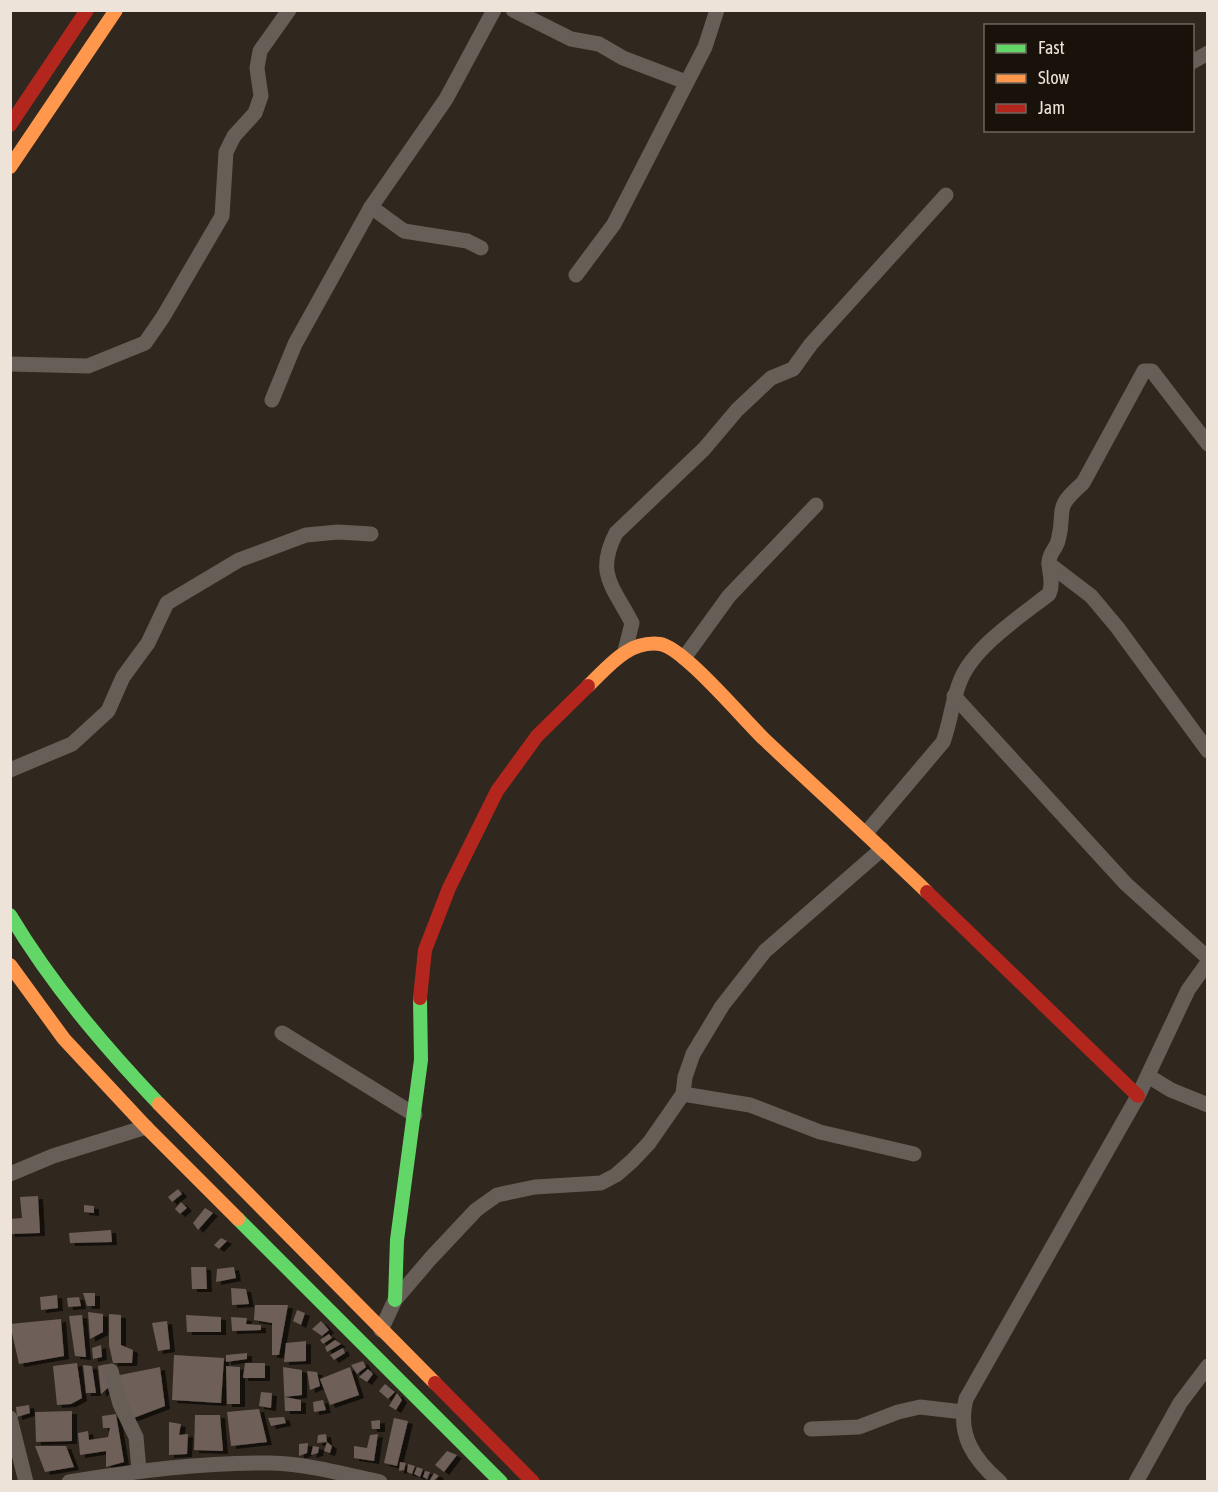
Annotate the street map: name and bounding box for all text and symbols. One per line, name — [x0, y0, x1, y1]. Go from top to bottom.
legend — [984, 24, 1194, 132]
text: Fast — [1038, 37, 1065, 58]
text: Slow — [1038, 67, 1069, 88]
text: Jam — [1038, 97, 1065, 118]

